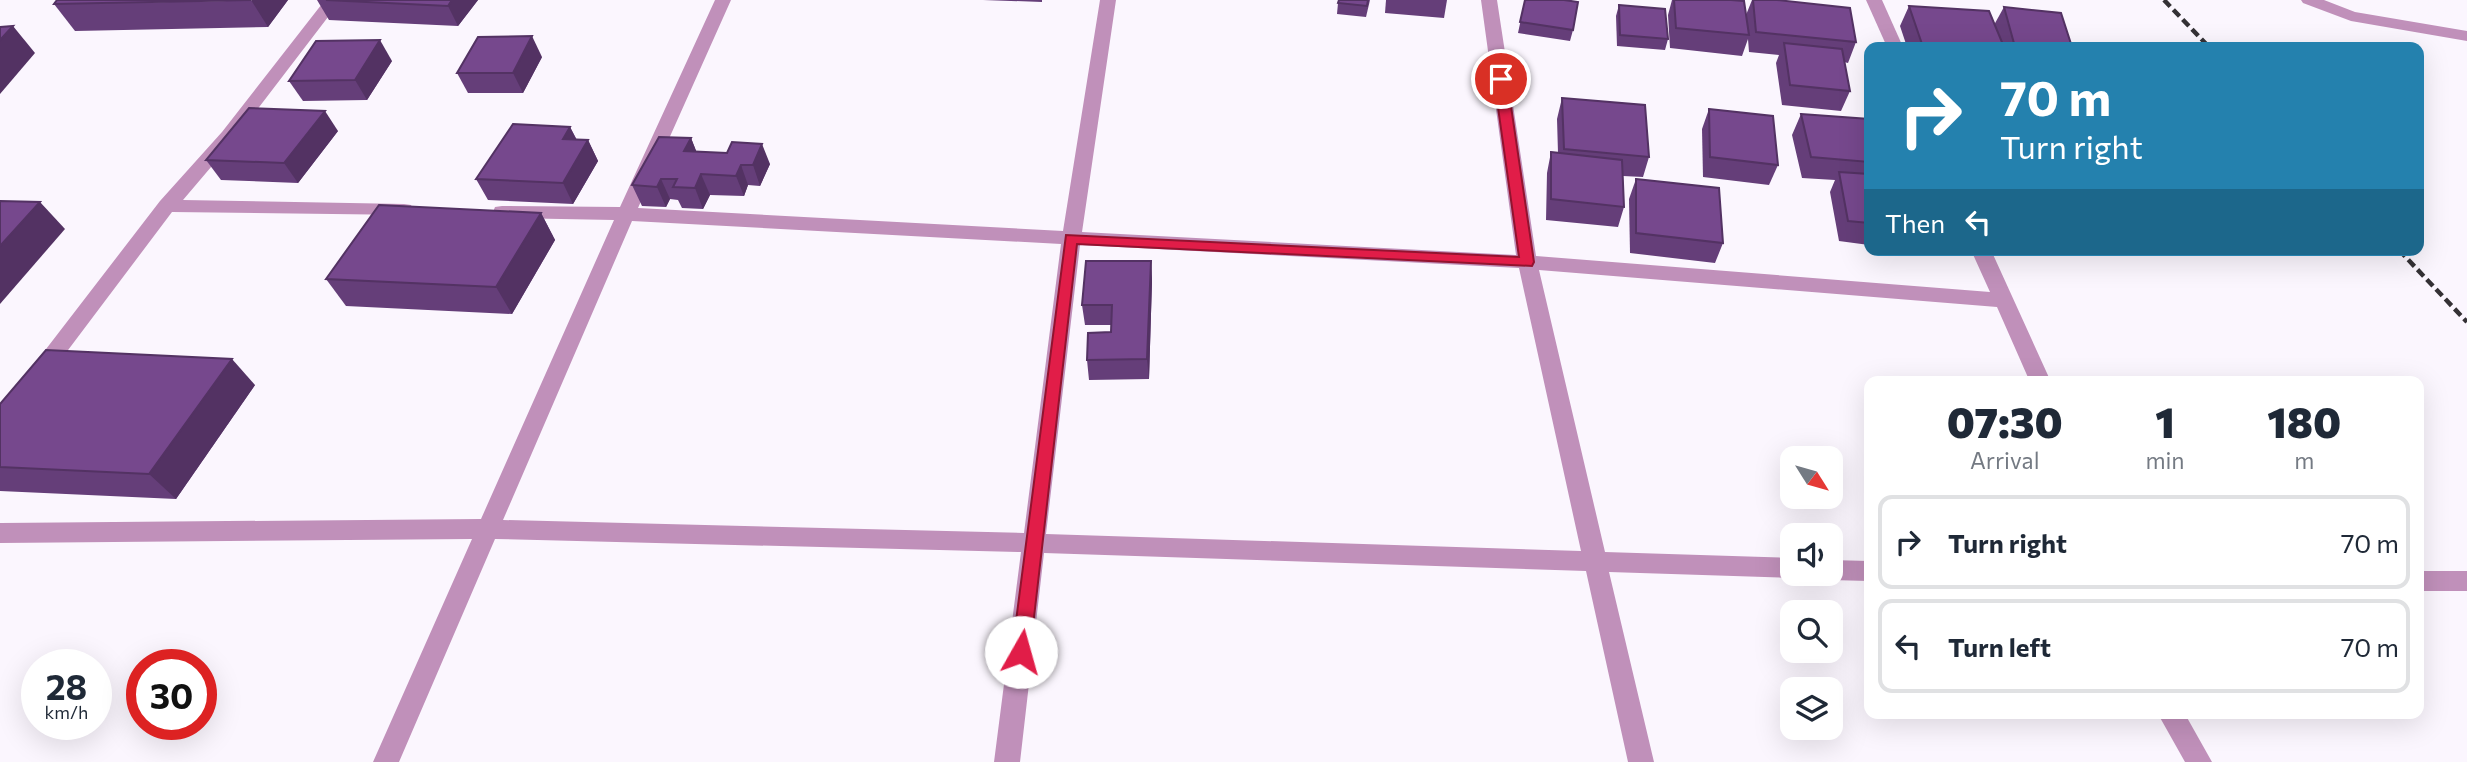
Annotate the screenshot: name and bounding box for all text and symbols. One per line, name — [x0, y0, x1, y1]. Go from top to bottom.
pin — [1471, 49, 1531, 109]
icon: arrive — [1482, 60, 1520, 98]
text: 70 m — [2000, 66, 2111, 126]
icon: right — [1885, 70, 1976, 161]
text: Turn right — [2000, 126, 2143, 166]
icon: left — [1959, 203, 1997, 241]
text: Then — [1885, 207, 1945, 238]
text: 07:30 — [1947, 395, 2063, 447]
text: 1 — [2155, 395, 2175, 447]
text: 180 — [2267, 395, 2341, 447]
north arrow — [1780, 446, 1843, 509]
map controls — [1780, 446, 1843, 740]
text: Arrival — [1970, 446, 2039, 474]
text: min — [2145, 446, 2185, 474]
text: m — [2294, 446, 2314, 474]
button: sound — [1780, 523, 1843, 586]
icon: right — [1889, 523, 1927, 561]
text: Turn right — [1948, 527, 2067, 558]
text: 70 m — [2341, 527, 2399, 558]
button: search — [1780, 600, 1843, 663]
position arrow — [984, 615, 1058, 689]
icon: left — [1889, 627, 1927, 665]
text: Turn left — [1948, 631, 2051, 662]
text: 70 m — [2341, 631, 2399, 662]
speed limit sign: 30 — [126, 649, 217, 740]
text: 28 — [46, 664, 87, 707]
button: layers — [1780, 677, 1843, 740]
text: km/h — [45, 701, 88, 723]

